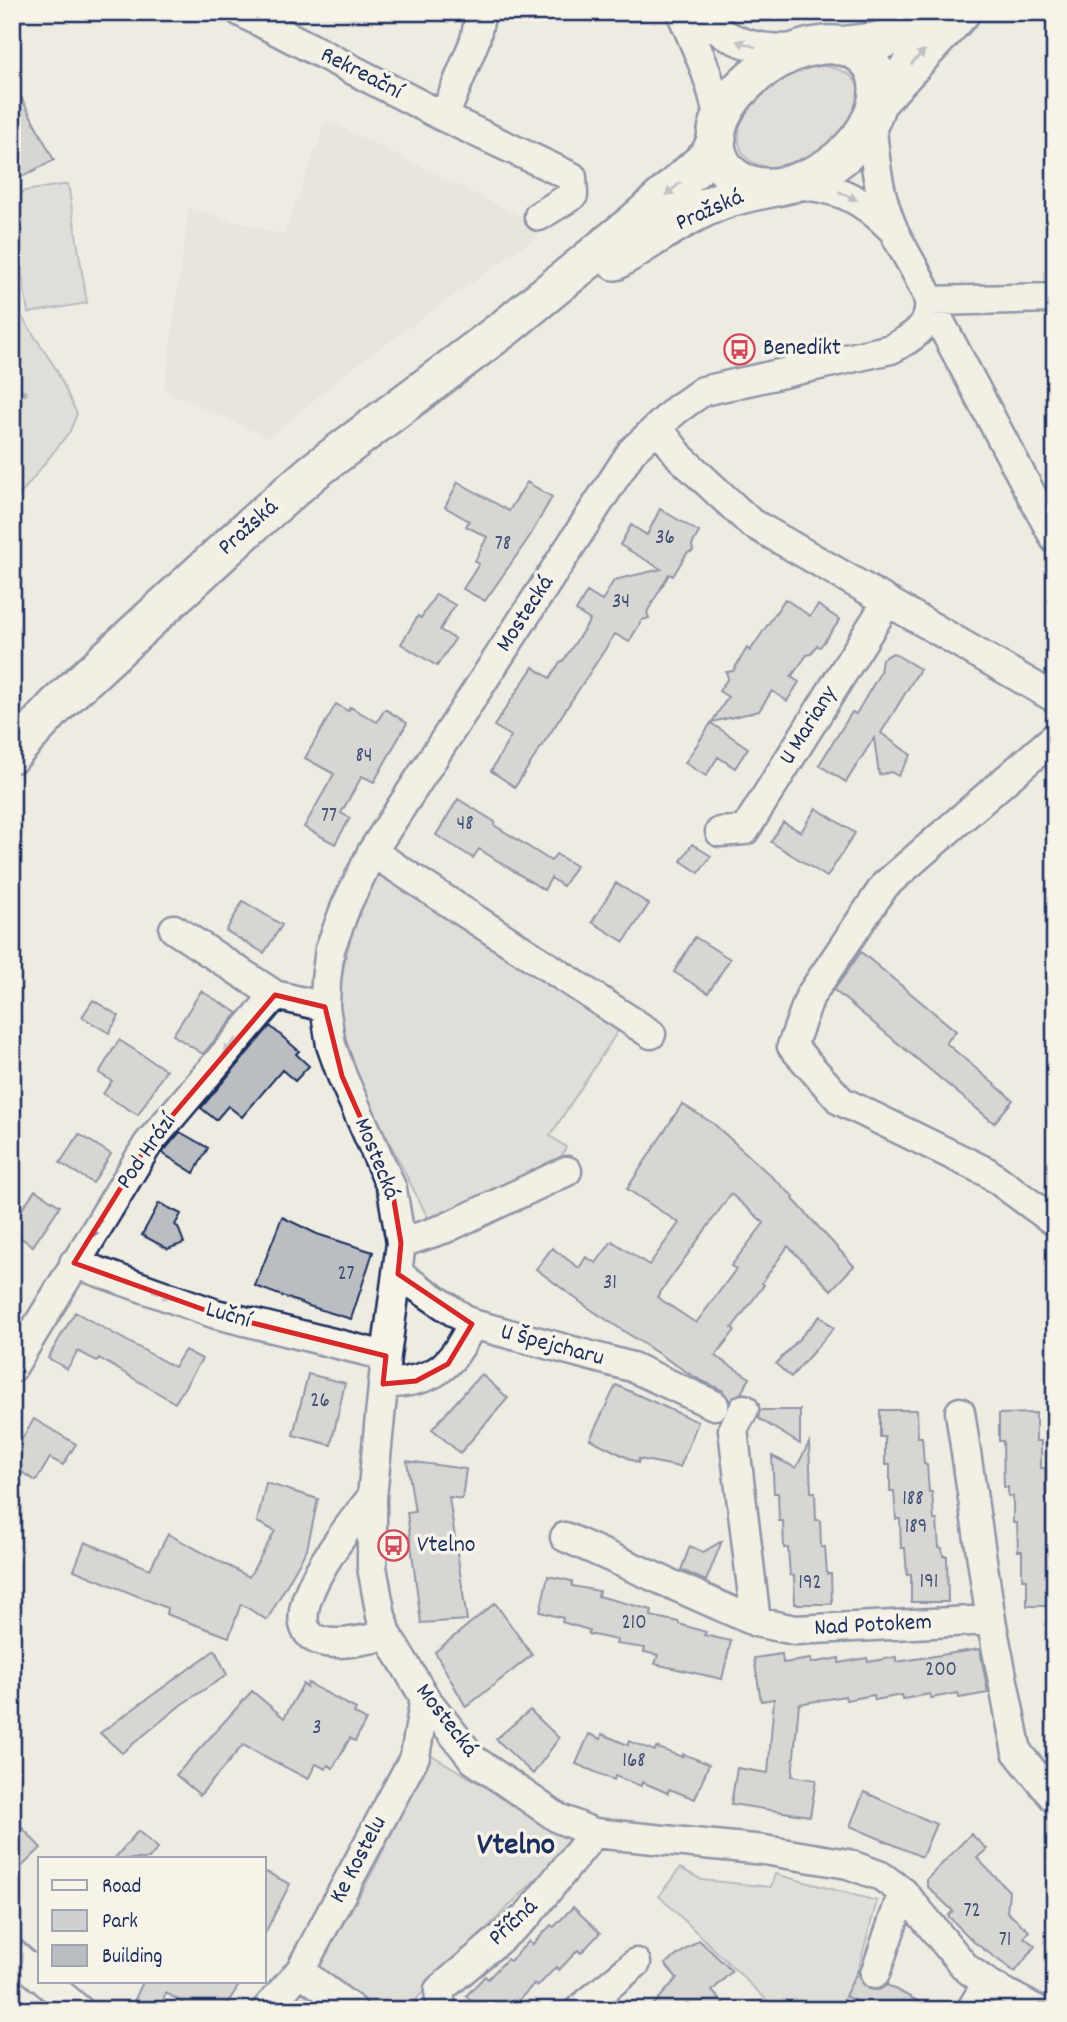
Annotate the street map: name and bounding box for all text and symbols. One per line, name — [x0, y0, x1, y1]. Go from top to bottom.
one-way arrow — [736, 38, 757, 48]
street label: Rekreační — [314, 39, 409, 110]
one-way arrow — [909, 49, 926, 66]
one-way arrow — [664, 181, 682, 197]
street label: Pražská — [671, 181, 749, 241]
one-way arrow — [838, 190, 858, 202]
bus stop icon: Benedikt — [723, 332, 757, 366]
place label: Benedikt — [763, 332, 841, 366]
street label: Pražská — [211, 492, 287, 564]
house number: 36 — [655, 524, 675, 554]
house number: 78 — [495, 530, 511, 560]
street label: Mostecká — [488, 569, 564, 659]
house number: 34 — [612, 588, 630, 618]
street label: U Mariany — [771, 679, 847, 772]
house number: 84 — [355, 742, 373, 772]
house number: 77 — [321, 802, 337, 832]
house number: 48 — [456, 810, 474, 840]
one-way arrow — [223, 1038, 238, 1055]
street label: Pod Hrází — [109, 1106, 186, 1197]
street label: Mostecká — [344, 1113, 408, 1205]
one-way arrow — [89, 1219, 102, 1238]
house number: 27 — [337, 1260, 355, 1290]
house number: 31 — [603, 1269, 617, 1299]
one-way arrow — [151, 1289, 172, 1300]
street label: Luční — [202, 1293, 256, 1339]
street label: U Špejcharu — [496, 1316, 608, 1376]
house number: 26 — [310, 1387, 330, 1417]
house number: 188 — [902, 1485, 924, 1515]
house number: 189 — [905, 1513, 927, 1543]
bus stop icon: Vtelno — [377, 1529, 411, 1563]
place label: Vtelno — [417, 1529, 475, 1563]
house number: 191 — [920, 1568, 938, 1598]
house number: 192 — [798, 1569, 822, 1599]
street label: Nad Potokem — [813, 1606, 933, 1646]
house number: 210 — [621, 1609, 647, 1639]
house number: 200 — [925, 1656, 957, 1686]
street label: Mostecká — [406, 1677, 486, 1765]
house number: 3 — [312, 1714, 322, 1744]
house number: 168 — [622, 1747, 646, 1777]
street label: Ke Kostelu — [322, 1810, 396, 1910]
district label: Vtelno — [477, 1824, 555, 1870]
legend — [38, 1857, 266, 1983]
text: Road — [102, 1873, 141, 1903]
street label: Příčná — [482, 1891, 546, 1955]
house number: 72 — [963, 1897, 981, 1927]
text: Park — [102, 1908, 138, 1938]
house number: 71 — [999, 1926, 1011, 1956]
text: Building — [102, 1943, 162, 1973]

